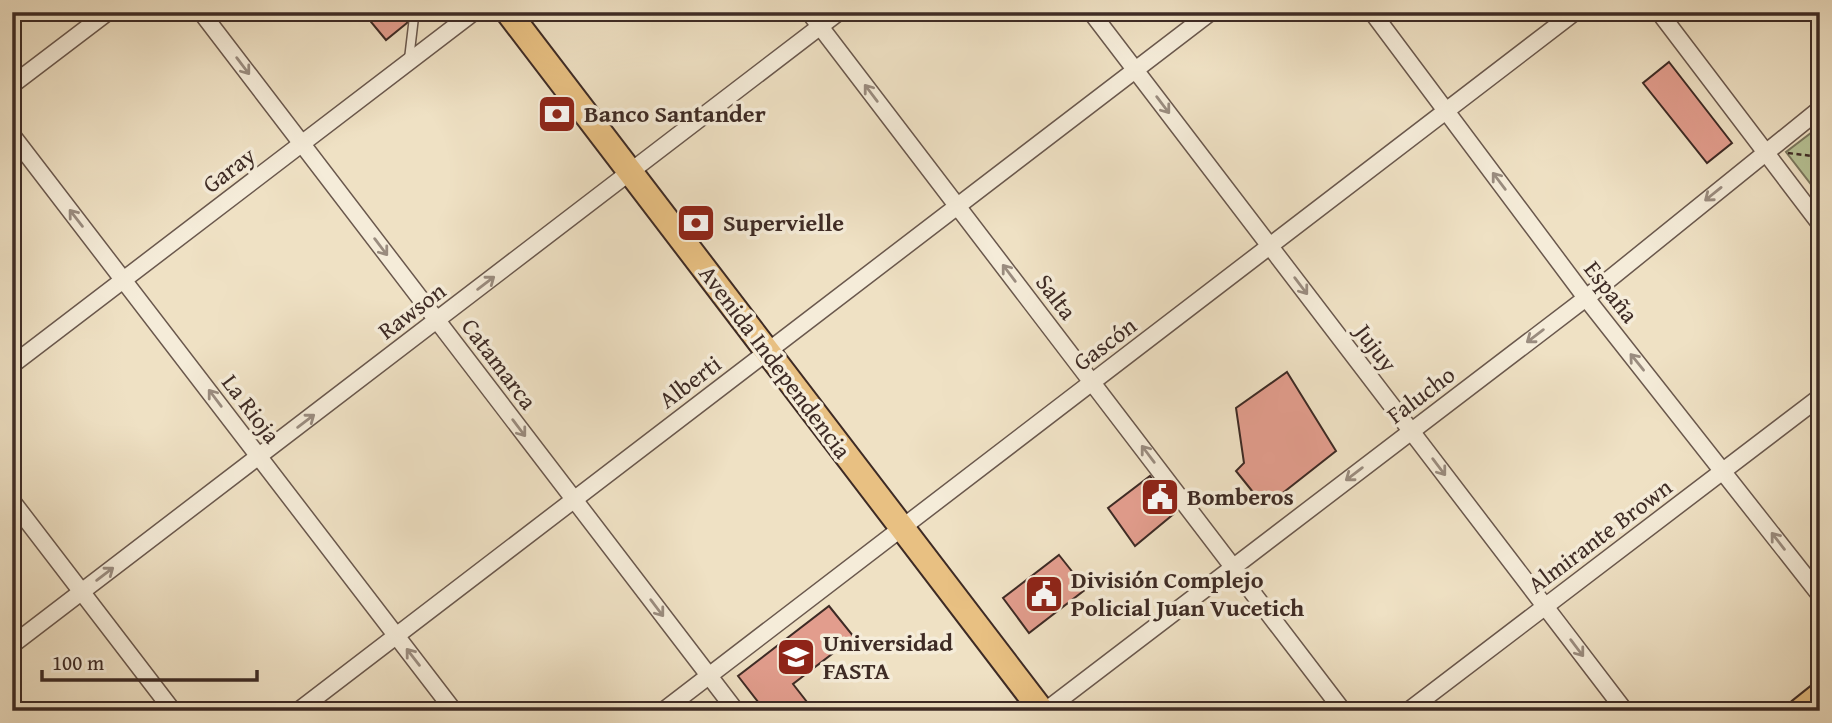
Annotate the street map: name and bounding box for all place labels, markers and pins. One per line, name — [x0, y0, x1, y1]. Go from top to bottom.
bank icon: Banco Santander — [536, 93, 578, 135]
place label: Banco Santander — [584, 96, 766, 131]
bank icon: Supervielle — [675, 202, 717, 244]
place label: Supervielle — [723, 205, 844, 240]
public building icon: Bomberos — [1139, 476, 1181, 518]
place label: Bomberos — [1187, 479, 1294, 514]
place label: División Complejo Policial Juan Vucetich — [1071, 562, 1304, 625]
public building icon: División Complejo Policial Juan Vucetich — [1023, 573, 1065, 615]
place label: Universidad FASTA — [823, 625, 953, 688]
school or university icon: Universidad FASTA — [775, 636, 817, 678]

